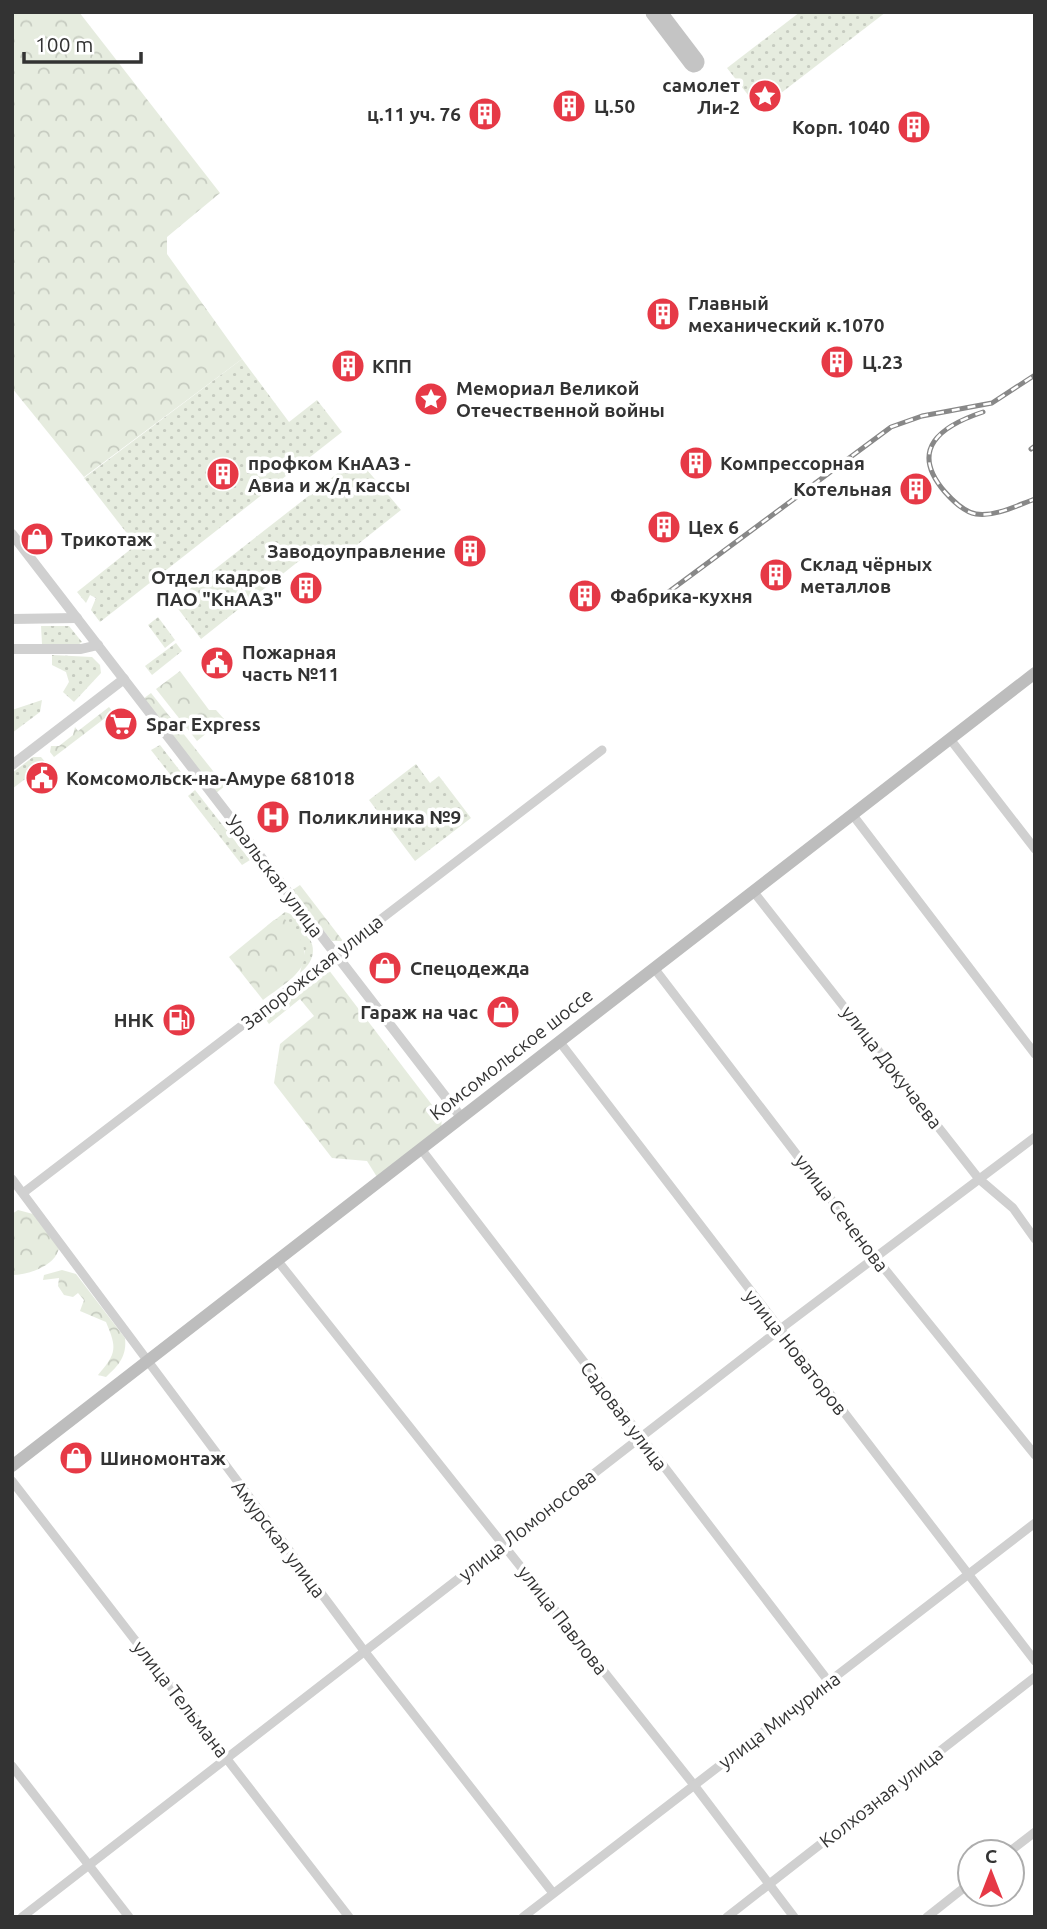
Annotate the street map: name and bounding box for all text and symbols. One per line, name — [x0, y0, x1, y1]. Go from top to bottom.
scale bar — [24, 21, 142, 65]
text: 100 m — [35, 32, 93, 56]
place label: самолет Ли-2 — [662, 74, 740, 118]
place icon: самолет Ли-2 — [746, 77, 784, 115]
building icon: Ц.50 — [550, 87, 588, 125]
building icon: ц.11 уч. 76 — [466, 95, 504, 133]
place label: Ц.50 — [594, 95, 635, 117]
place label: ц.11 уч. 76 — [367, 103, 461, 125]
building icon: Корп. 1040 — [895, 108, 933, 146]
place label: Корп. 1040 — [792, 116, 890, 138]
place label: Главный механический к.1070 — [688, 292, 884, 336]
building icon: Главный механический к.1070 — [644, 295, 682, 333]
building icon: Ц.23 — [818, 343, 856, 381]
building icon: КПП — [329, 347, 367, 385]
place label: Ц.23 — [862, 351, 903, 373]
place label: КПП — [372, 355, 412, 377]
place label: Мемориал Великой Отечественной войны — [456, 377, 665, 421]
place icon: Мемориал Великой Отечественной войны — [412, 380, 450, 418]
building icon: Компрессорная — [677, 444, 715, 482]
place label: профком КнААЗ - Авиа и ж/д кассы — [248, 452, 411, 496]
place label: Компрессорная — [720, 452, 865, 474]
building icon: профком КнААЗ - Авиа и ж/д кассы — [204, 455, 242, 493]
building icon: Котельная — [897, 470, 935, 508]
place label: Котельная — [793, 478, 892, 500]
building icon: Цех 6 — [645, 508, 683, 546]
place label: Цех 6 — [688, 516, 739, 538]
shop icon: Трикотаж — [18, 520, 56, 558]
place label: Трикотаж — [61, 528, 153, 550]
building icon: Заводоуправление — [451, 532, 489, 570]
place label: Заводоуправление — [267, 540, 446, 562]
place label: Склад чёрных металлов — [800, 553, 933, 597]
building icon: Склад чёрных металлов — [757, 556, 795, 594]
place label: Отдел кадров ПАО "КнААЗ" — [151, 566, 282, 610]
building icon: Отдел кадров ПАО "КнААЗ" — [287, 569, 325, 607]
building icon: Фабрика-кухня — [566, 577, 604, 615]
place label: Фабрика-кухня — [610, 585, 753, 607]
place label: Пожарная часть №11 — [242, 641, 340, 685]
public building icon: Пожарная часть №11 — [198, 644, 236, 682]
supermarket icon: Spar Express — [102, 705, 140, 743]
place label: Spar Express — [146, 713, 261, 735]
public building icon: Комсомольск-на-Амуре 681018 — [23, 759, 61, 797]
place label: Комсомольск-на-Амуре 681018 — [66, 767, 355, 789]
hospital icon: Поликлиника №9 — [254, 798, 292, 836]
place label: Поликлиника №9 — [298, 806, 461, 828]
street label: Уральская улица — [222, 811, 328, 941]
street label: Запорожская улица — [237, 910, 387, 1034]
shop icon: Спецодежда — [366, 949, 404, 987]
place label: Спецодежда — [410, 957, 530, 979]
street label: Комсомольское шоссе — [425, 983, 597, 1125]
shop icon: Гараж на час — [484, 993, 522, 1031]
fuel station icon: ННК — [160, 1001, 198, 1039]
place label: Гараж на час — [360, 1001, 478, 1023]
street label: улица Докучаева — [837, 1001, 947, 1133]
place label: ННК — [114, 1009, 154, 1031]
street label: улица Сеченова — [791, 1150, 893, 1276]
street label: улица Новаторов — [740, 1285, 852, 1419]
street label: Садовая улица — [576, 1357, 672, 1475]
shop icon: Шиномонтаж — [57, 1439, 95, 1477]
place label: Шиномонтаж — [100, 1447, 226, 1469]
street label: улица Ломоносова — [454, 1465, 600, 1585]
street label: Амурская улица — [228, 1476, 330, 1602]
street label: улица Павлова — [514, 1561, 612, 1679]
street label: улица Тельмана — [129, 1636, 233, 1762]
street label: улица Мичурина — [714, 1667, 844, 1773]
street label: Колхозная улица — [815, 1742, 947, 1852]
north arrow — [956, 1838, 1026, 1908]
text: С — [985, 1845, 997, 1867]

